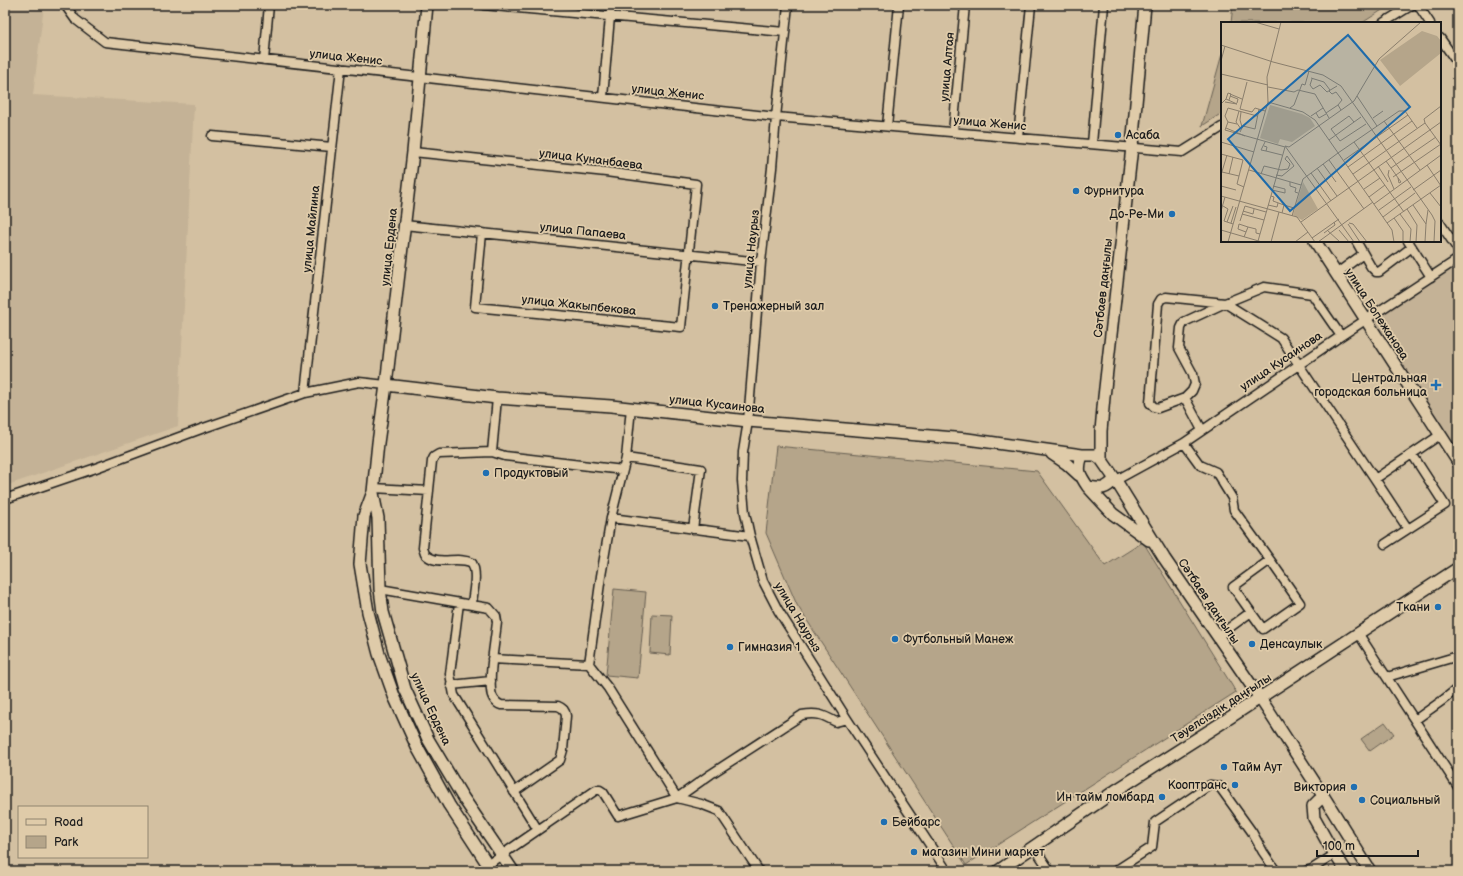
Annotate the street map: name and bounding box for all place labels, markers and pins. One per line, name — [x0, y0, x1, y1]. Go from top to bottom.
place label: Асаба — [1125, 128, 1160, 143]
marker: Асаба — [1113, 130, 1123, 140]
place label: Фурнитура — [1084, 184, 1144, 199]
marker: Фурнитура — [1071, 186, 1081, 196]
place label: До-Ре-Ми — [1109, 207, 1164, 222]
marker: До-Ре-Ми — [1167, 209, 1177, 219]
place label: Тренажерный зал — [723, 299, 824, 314]
marker: Тренажерный зал — [710, 301, 720, 311]
place label: Центральная городская больница — [1314, 371, 1427, 400]
marker: Центральная городская больница — [1430, 379, 1442, 391]
place label: Продуктовый — [494, 466, 568, 481]
marker: Продуктовый — [481, 468, 491, 478]
place label: Ткани — [1396, 600, 1430, 615]
marker: Ткани — [1433, 602, 1443, 612]
place label: Футбольный Манеж — [903, 632, 1014, 647]
marker: Футбольный Манеж — [890, 634, 900, 644]
place label: Денсаулык — [1260, 637, 1323, 652]
marker: Денсаулык — [1247, 639, 1257, 649]
place label: Гимназия 1 — [738, 640, 800, 655]
marker: Гимназия 1 — [725, 642, 735, 652]
place label: Тайм Аут — [1232, 760, 1283, 775]
marker: Тайм Аут — [1219, 762, 1229, 772]
place label: Кооптранс — [1168, 778, 1227, 793]
marker: Кооптранс — [1230, 780, 1240, 790]
place label: Виктория — [1294, 780, 1346, 795]
marker: Виктория — [1349, 782, 1359, 792]
place label: Ин тайм ломбард — [1056, 790, 1155, 805]
marker: Ин тайм ломбард — [1157, 792, 1167, 802]
place label: Социальный — [1370, 793, 1440, 808]
marker: Социальный — [1357, 795, 1367, 805]
place label: Бейбарс — [892, 815, 940, 830]
marker: Бейбарс — [879, 817, 889, 827]
place label: магазин Мини маркет — [922, 845, 1045, 860]
marker: магазин Мини маркет — [909, 847, 919, 857]

